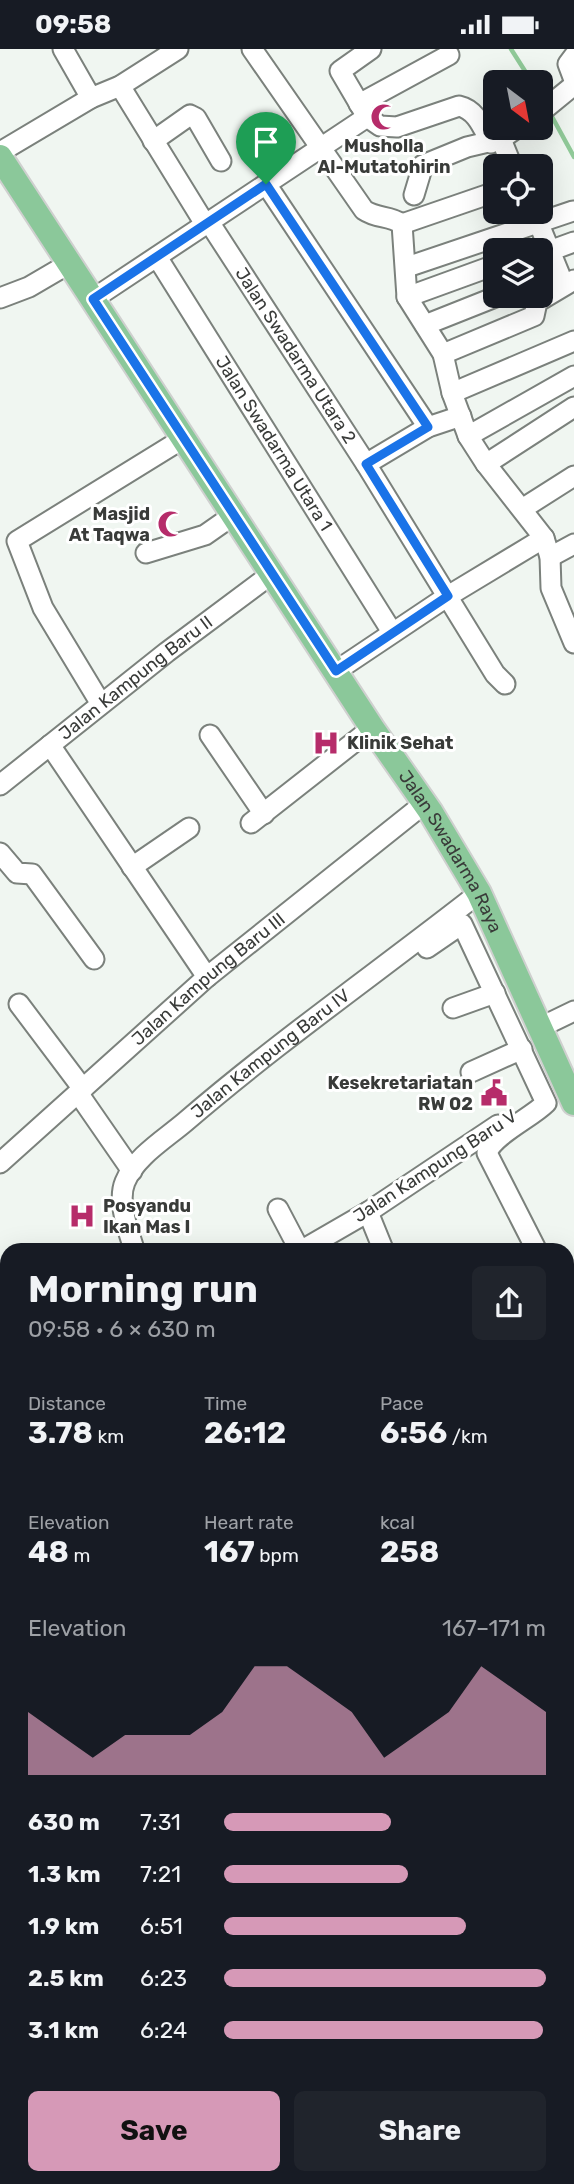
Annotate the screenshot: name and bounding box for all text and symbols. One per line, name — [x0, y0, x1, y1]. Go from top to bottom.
text: 09:58 — [35, 9, 111, 40]
north arrow — [483, 70, 553, 140]
map controls — [483, 70, 553, 308]
mosque icon: Musholla Al-Mutatohirin — [369, 102, 399, 132]
pin — [236, 112, 296, 184]
icon: arrive — [247, 123, 285, 161]
place label: Musholla Al-Mutatohirin — [317, 135, 451, 178]
button: locate — [483, 154, 553, 224]
button: layers — [483, 238, 553, 308]
street label: Jalan Swadarma Utara 2 — [230, 263, 361, 448]
street label: Jalan Swadarma Utara 1 — [211, 352, 337, 535]
place label: Masjid At Taqwa — [69, 503, 150, 546]
mosque icon: Masjid At Taqwa — [156, 509, 186, 539]
street label: Jalan Kampung Baru II — [54, 611, 217, 745]
hospital icon: Klinik Sehat — [311, 728, 341, 758]
place label: Klinik Sehat — [347, 732, 454, 754]
street label: Jalan Swadarma Raya — [394, 766, 506, 936]
street label: Jalan Kampung Baru III — [127, 908, 289, 1050]
street label: Jalan Kampung Baru IV — [187, 984, 354, 1123]
place label: Kesekretariatan RW 02 — [327, 1072, 473, 1115]
public building icon: Kesekretariatan RW 02 — [479, 1078, 509, 1108]
street label: Jalan Kampung Baru V — [349, 1105, 521, 1227]
place label: Posyandu Ikan Mas I — [103, 1195, 191, 1238]
hospital icon: Posyandu Ikan Mas I — [67, 1201, 97, 1231]
text: Morning run — [28, 1266, 258, 1312]
button: share — [472, 1266, 546, 1340]
text: 09:58 · 6 × 630 m — [28, 1315, 216, 1343]
text: Distance — [28, 1392, 106, 1415]
text: Time — [204, 1392, 247, 1415]
text: Pace — [380, 1392, 424, 1415]
text: 3.78 — [28, 1415, 93, 1451]
text: 26:12 — [204, 1415, 286, 1451]
text: 6:56 — [380, 1415, 447, 1451]
text: km — [93, 1425, 124, 1448]
text: /km — [447, 1425, 488, 1448]
text: Elevation — [28, 1511, 109, 1534]
text: Heart rate — [204, 1511, 294, 1534]
text: kcal — [380, 1511, 415, 1534]
text: 48 — [28, 1534, 69, 1570]
text: 167 — [204, 1534, 255, 1570]
text: 258 — [380, 1534, 439, 1570]
text: m — [69, 1544, 90, 1567]
text: bpm — [255, 1544, 299, 1567]
text: Elevation — [28, 1614, 127, 1642]
text: 167–171 m — [442, 1614, 546, 1642]
text: 630 m — [28, 1808, 100, 1836]
text: 7:31 — [140, 1808, 181, 1836]
text: 1.3 km — [28, 1860, 101, 1888]
text: 7:21 — [140, 1860, 181, 1888]
text: 1.9 km — [28, 1912, 99, 1940]
text: 6:51 — [140, 1912, 183, 1940]
text: 2.5 km — [28, 1964, 104, 1992]
text: 6:23 — [140, 1964, 187, 1992]
text: 3.1 km — [28, 2016, 99, 2044]
text: 6:24 — [140, 2016, 187, 2044]
button: Save — [28, 2091, 280, 2171]
button: Share — [294, 2091, 546, 2171]

